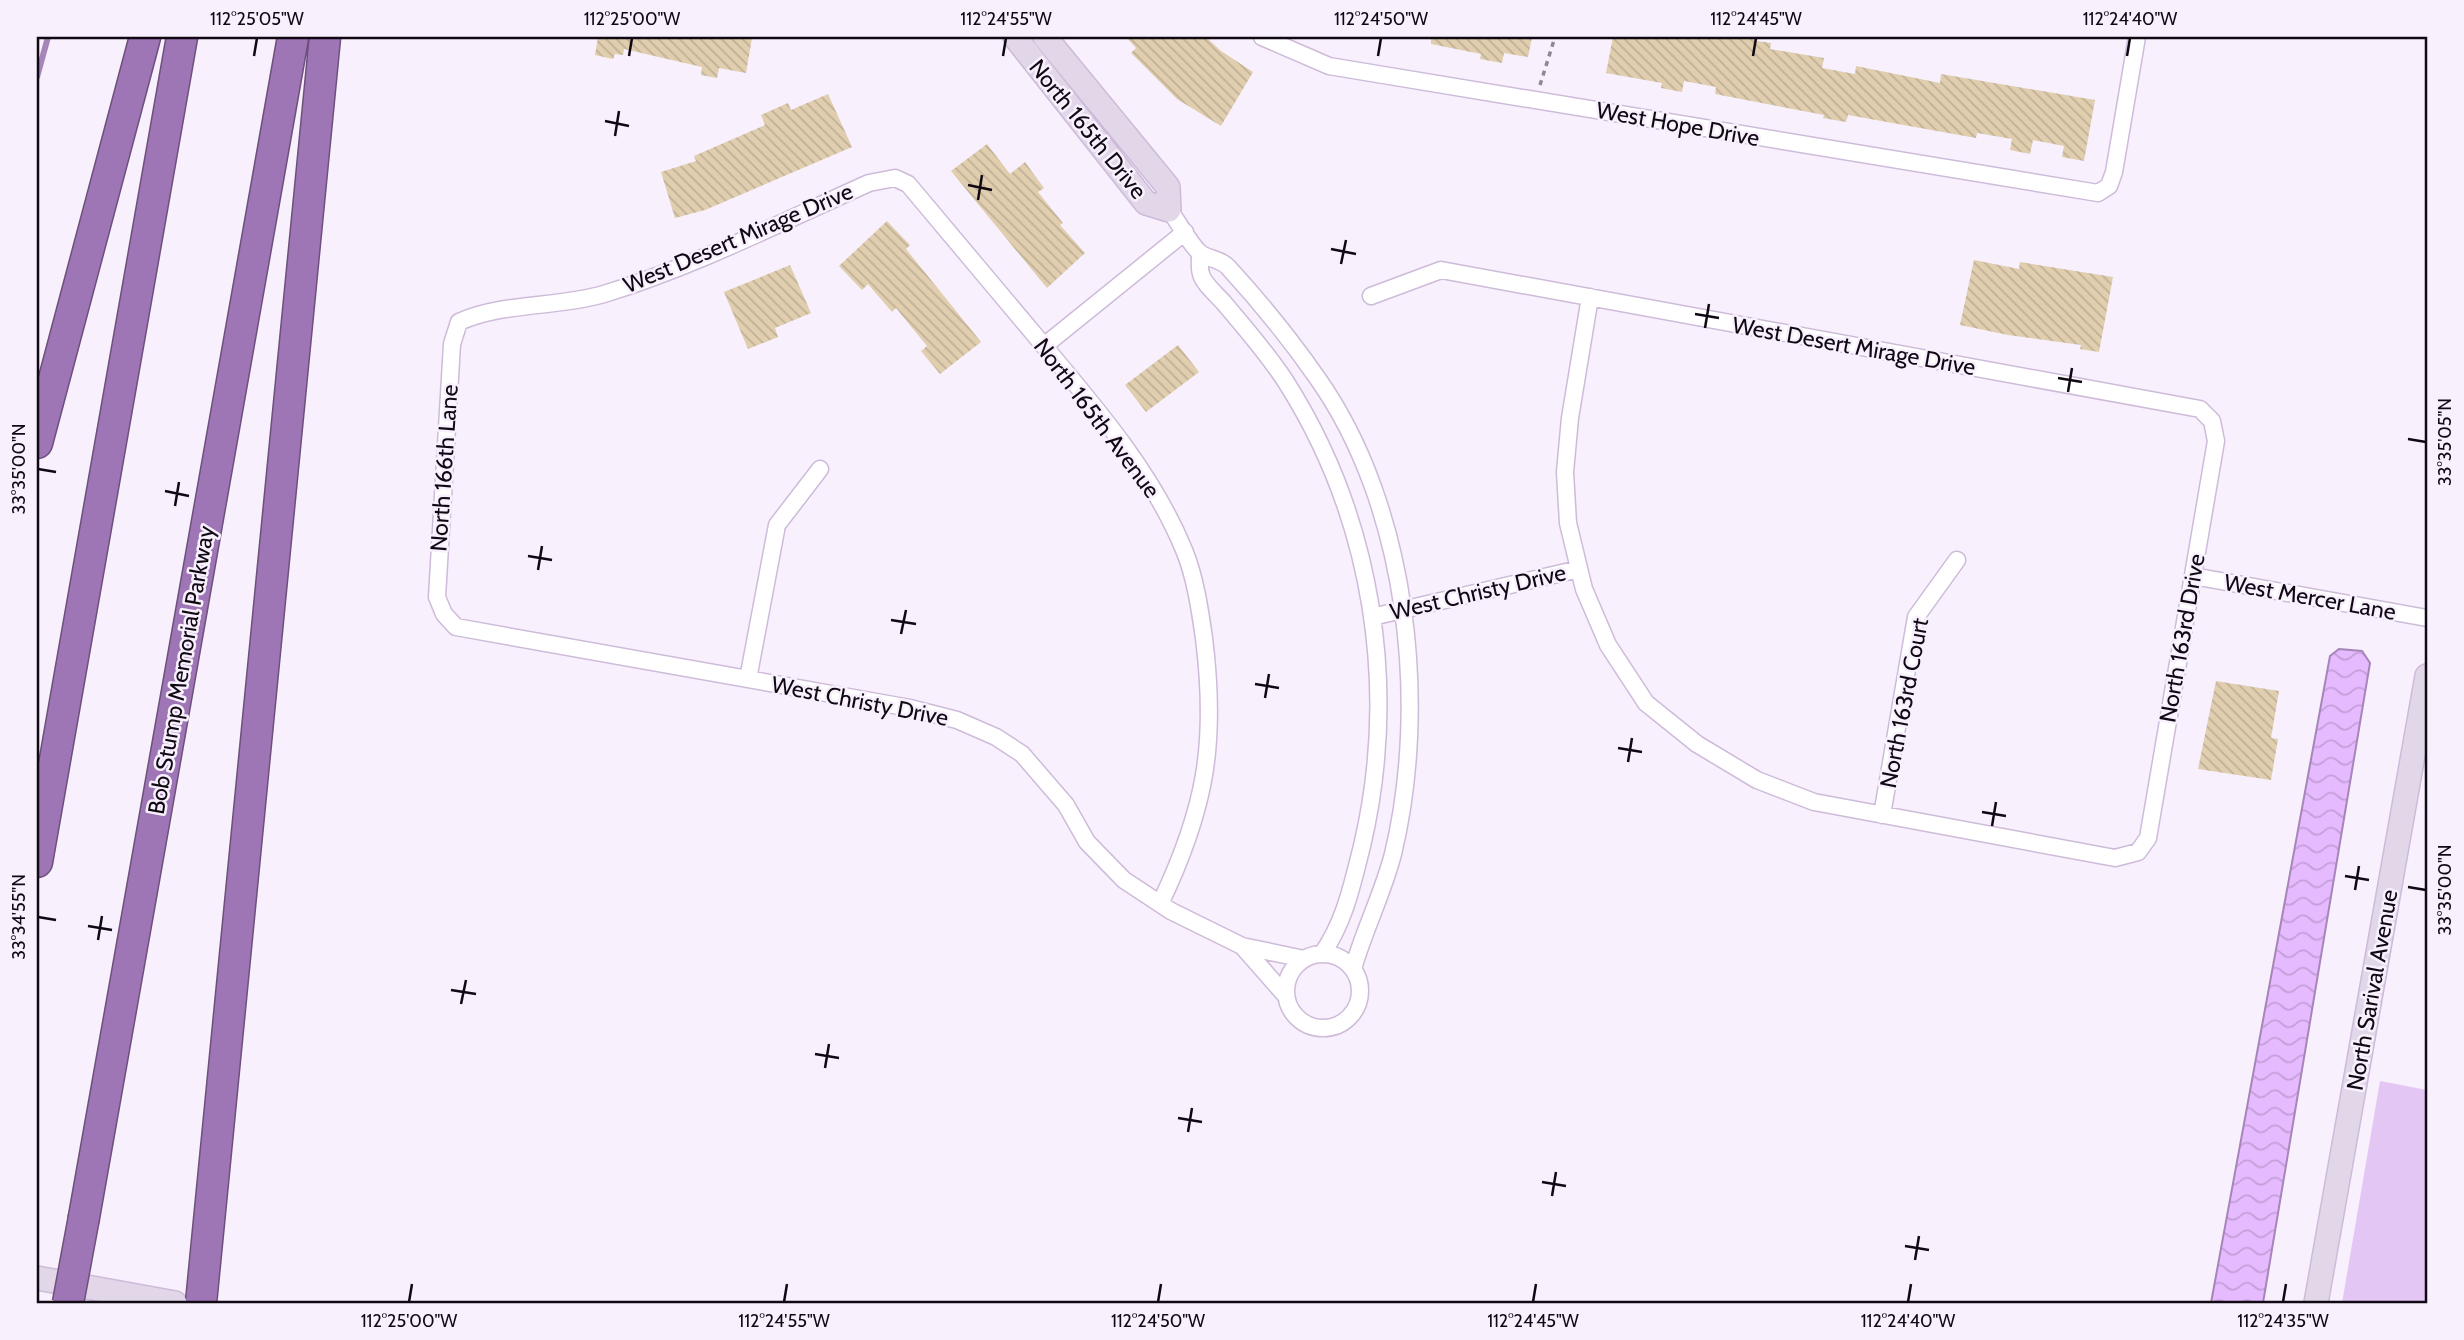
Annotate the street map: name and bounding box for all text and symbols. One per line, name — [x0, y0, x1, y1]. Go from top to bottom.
text: 112°25'05"W — [210, 8, 304, 30]
text: 112°25'00"W — [584, 8, 680, 30]
text: 112°24'55"W — [960, 8, 1052, 30]
text: 112°24'50"W — [1334, 8, 1428, 30]
text: 112°24'45"W — [1710, 8, 1802, 30]
text: 112°24'40"W — [2083, 8, 2177, 30]
street label: North 165th Drive — [1023, 54, 1153, 204]
street label: West Hope Drive — [1594, 96, 1762, 152]
street label: West Desert Mirage Drive — [619, 177, 857, 299]
street label: West Desert Mirage Drive — [1730, 311, 1978, 381]
street label: North 165th Avenue — [1028, 333, 1166, 503]
street label: North 166th Lane — [424, 383, 464, 552]
text: 33°35'05"N — [2434, 398, 2456, 486]
text: 33°35'00"N — [8, 424, 30, 514]
street label: Bob Stump Memorial Parkway — [142, 523, 220, 816]
street label: North 163rd Drive — [2153, 551, 2211, 724]
street label: West Christy Drive — [1387, 558, 1569, 626]
street label: West Mercer Lane — [2222, 568, 2398, 626]
street label: North 163rd Court — [1874, 615, 1934, 790]
street label: West Christy Drive — [769, 670, 951, 732]
text: 33°35'00"N — [2434, 845, 2456, 935]
text: 33°34'55"N — [8, 874, 30, 960]
street label: North Sarival Avenue — [2341, 887, 2403, 1093]
text: 112°25'00"W — [361, 1310, 457, 1332]
text: 112°24'55"W — [738, 1310, 830, 1332]
text: 112°24'50"W — [1111, 1310, 1205, 1332]
text: 112°24'45"W — [1487, 1310, 1579, 1332]
text: 112°24'40"W — [1861, 1310, 1955, 1332]
text: 112°24'35"W — [2237, 1310, 2329, 1332]

